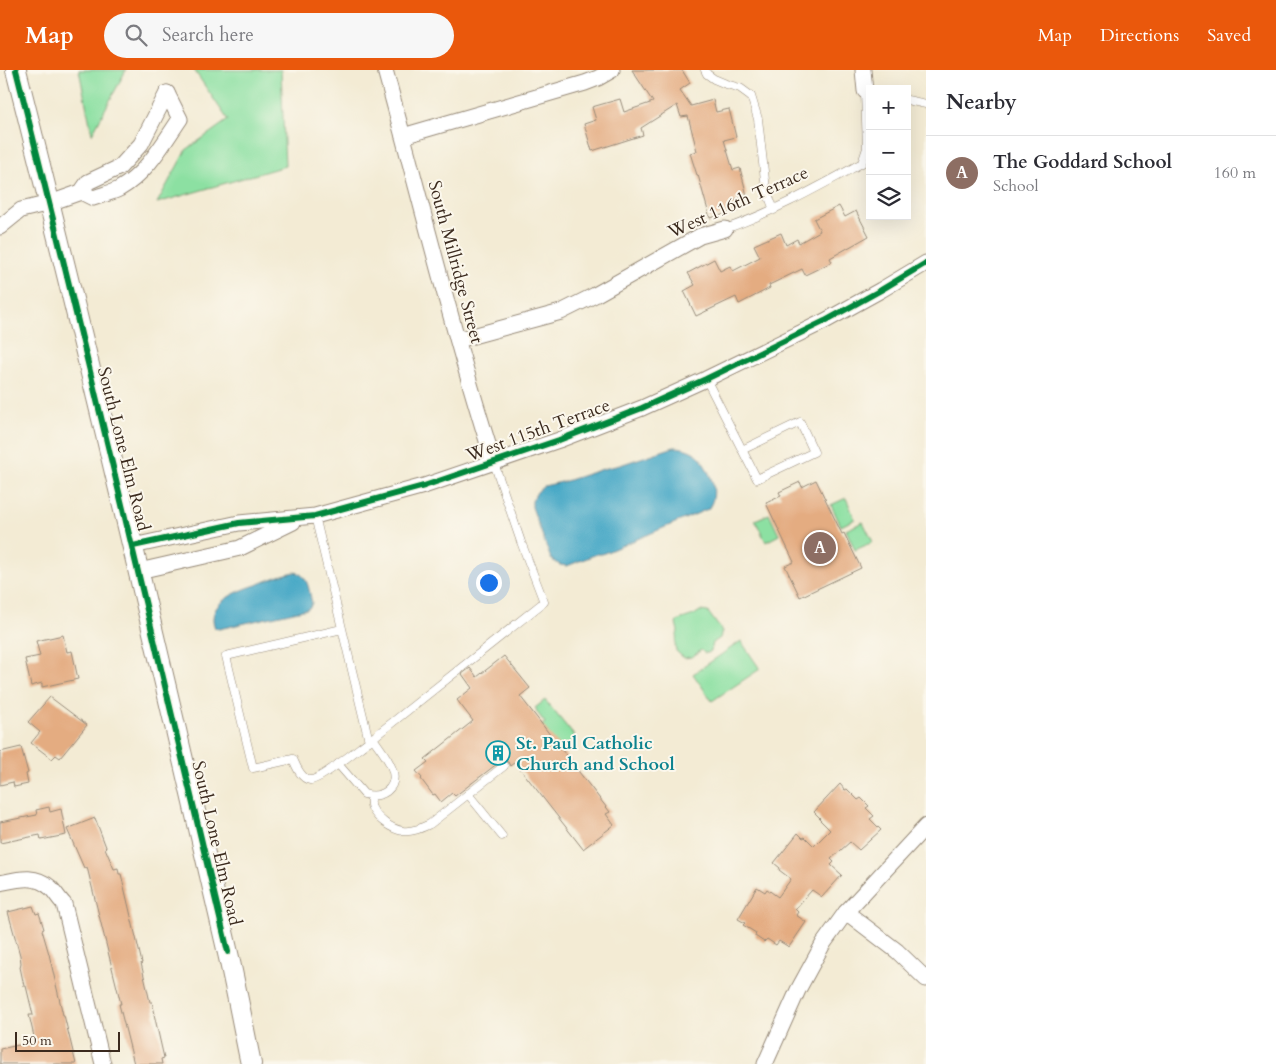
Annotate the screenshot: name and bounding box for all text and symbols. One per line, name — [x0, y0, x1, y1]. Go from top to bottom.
search box — [104, 13, 454, 58]
text: Map — [25, 19, 74, 52]
icon: search — [122, 21, 150, 49]
text: Search here — [162, 22, 254, 48]
text: Map — [1038, 23, 1072, 48]
text: Directions — [1100, 23, 1179, 48]
text: Saved — [1207, 23, 1251, 48]
map controls — [866, 85, 911, 220]
button: + — [866, 85, 911, 130]
text: Nearby — [946, 88, 1017, 117]
button: − — [866, 130, 911, 175]
text: The Goddard School — [993, 149, 1172, 175]
street label: West 116th Terrace — [663, 160, 812, 245]
text: A — [956, 162, 968, 184]
text: 160 m — [1214, 162, 1256, 184]
button: layers — [866, 175, 911, 220]
text: School — [993, 175, 1038, 197]
street label: South Millridge Street — [422, 178, 489, 347]
street label: South Lone Elm Road — [91, 365, 156, 534]
street label: West 115th Terrace — [462, 393, 614, 468]
pin: A — [804, 529, 836, 567]
your location — [476, 570, 502, 596]
place label: St. Paul Catholic Church and School — [516, 731, 675, 777]
building icon: St. Paul Catholic Church and School — [485, 740, 511, 766]
street label: South Lone Elm Road — [185, 758, 248, 928]
scale bar — [15, 1029, 120, 1052]
text: 50 m — [22, 1031, 52, 1050]

